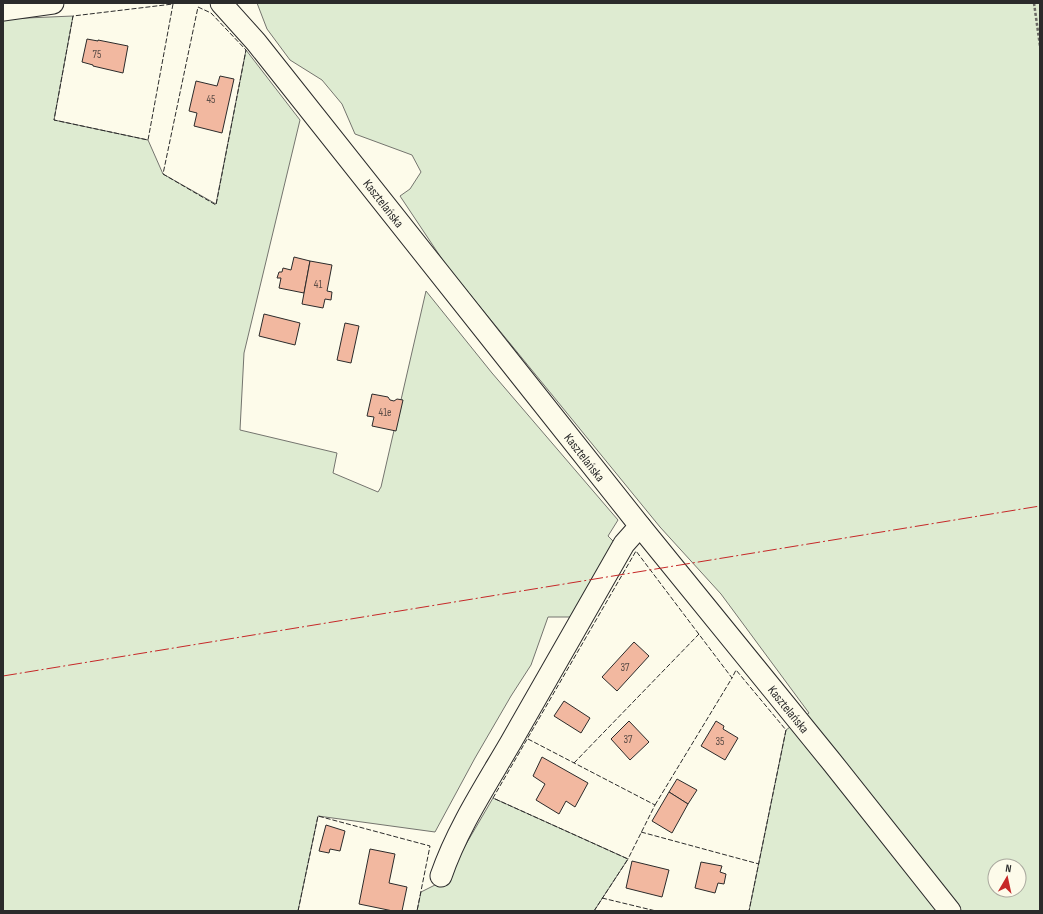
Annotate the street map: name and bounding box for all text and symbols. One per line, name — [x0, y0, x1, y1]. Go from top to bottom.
house number: 75 — [93, 48, 101, 61]
house number: 45 — [206, 93, 216, 106]
street label: Kasztelańska — [359, 176, 407, 231]
house number: 41 — [314, 278, 322, 291]
house number: 41e — [379, 406, 391, 419]
street label: Kasztelańska — [560, 430, 608, 485]
house number: 37 — [620, 661, 630, 674]
street label: Kasztelańska — [764, 683, 812, 737]
house number: 37 — [623, 733, 633, 746]
house number: 35 — [715, 735, 725, 748]
north arrow — [987, 858, 1027, 898]
text: N — [1005, 862, 1013, 876]

